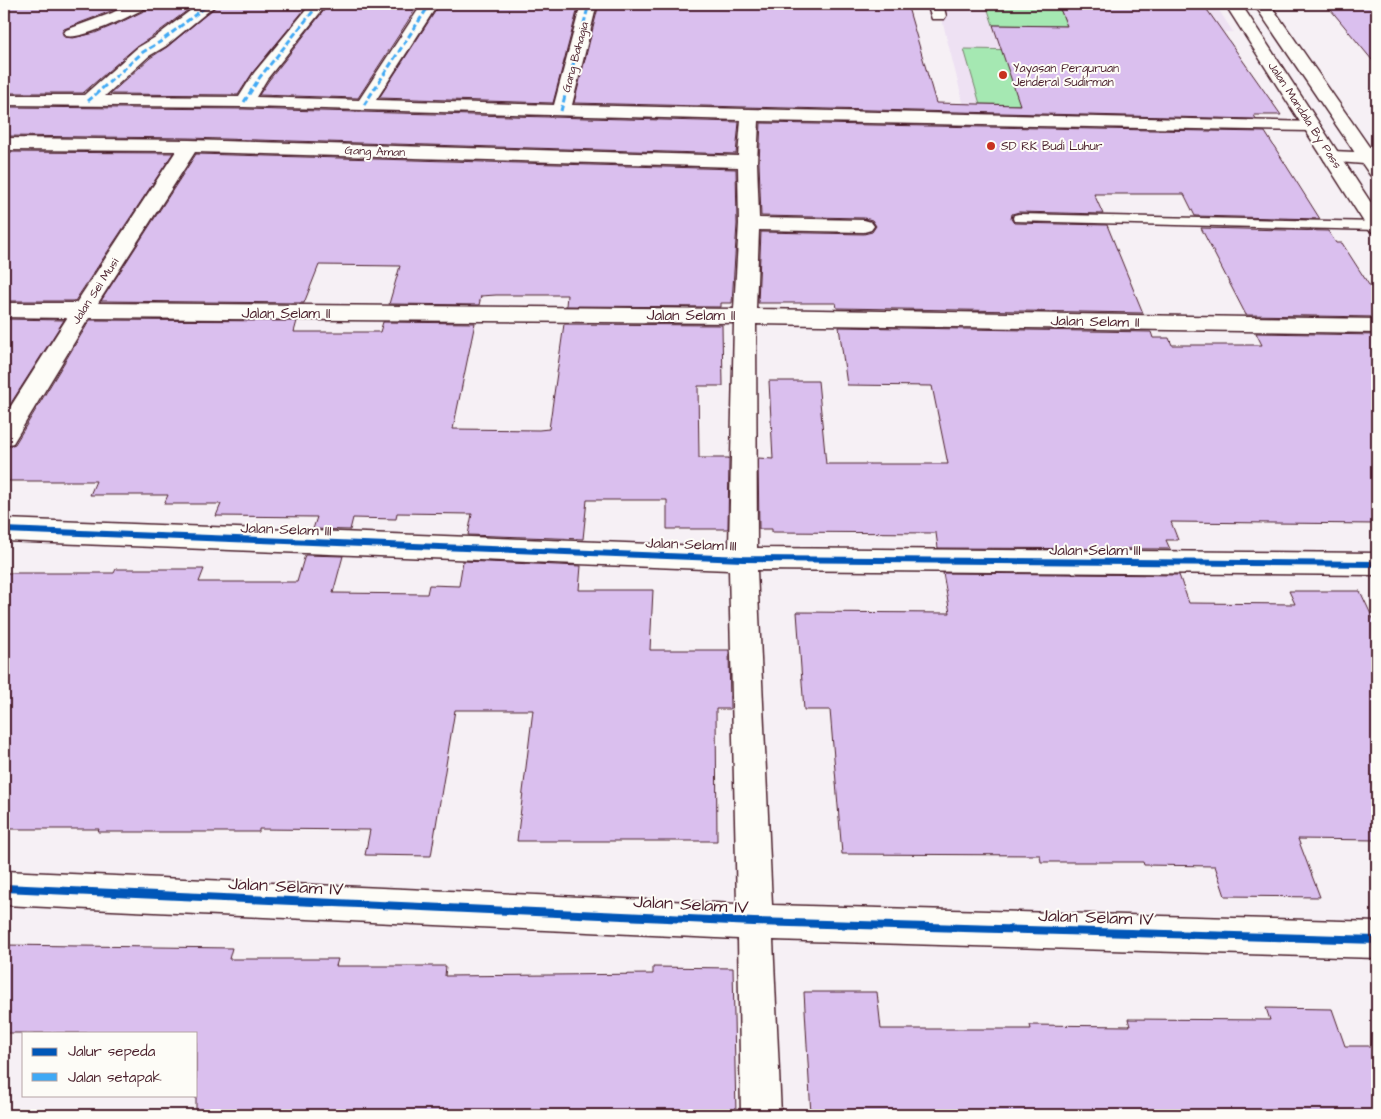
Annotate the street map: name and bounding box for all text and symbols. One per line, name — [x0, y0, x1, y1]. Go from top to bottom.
street label: Gang Bahagia — [558, 20, 594, 94]
street label: Jalan Mandala By Pass — [1263, 59, 1345, 172]
place label: Yayasan Perguruan Jenderal Sudirman — [1013, 60, 1119, 91]
marker: Yayasan Perguruan Jenderal Sudirman — [997, 69, 1009, 81]
place label: SD RK Budi Luhur — [1001, 138, 1103, 155]
marker: SD RK Budi Luhur — [985, 140, 997, 152]
street label: Gang Aman — [344, 142, 406, 162]
street label: Jalan Sei Musi — [68, 255, 123, 328]
street label: Jalan Selam II — [241, 303, 331, 324]
street label: Jalan Selam II — [646, 305, 736, 326]
street label: Jalan Selam II — [1050, 310, 1140, 333]
street label: Jalan Selam III — [240, 517, 332, 542]
street label: Jalan Selam III — [645, 532, 737, 557]
street label: Jalan Selam III — [1049, 540, 1141, 561]
street label: Jalan Selam IV — [228, 871, 344, 902]
street label: Jalan Selam IV — [633, 889, 749, 920]
street label: Jalan Selam IV — [1038, 903, 1154, 932]
legend — [22, 1032, 198, 1096]
text: Jalur sepeda — [68, 1041, 156, 1062]
text: Jalan setapak — [68, 1067, 162, 1088]

